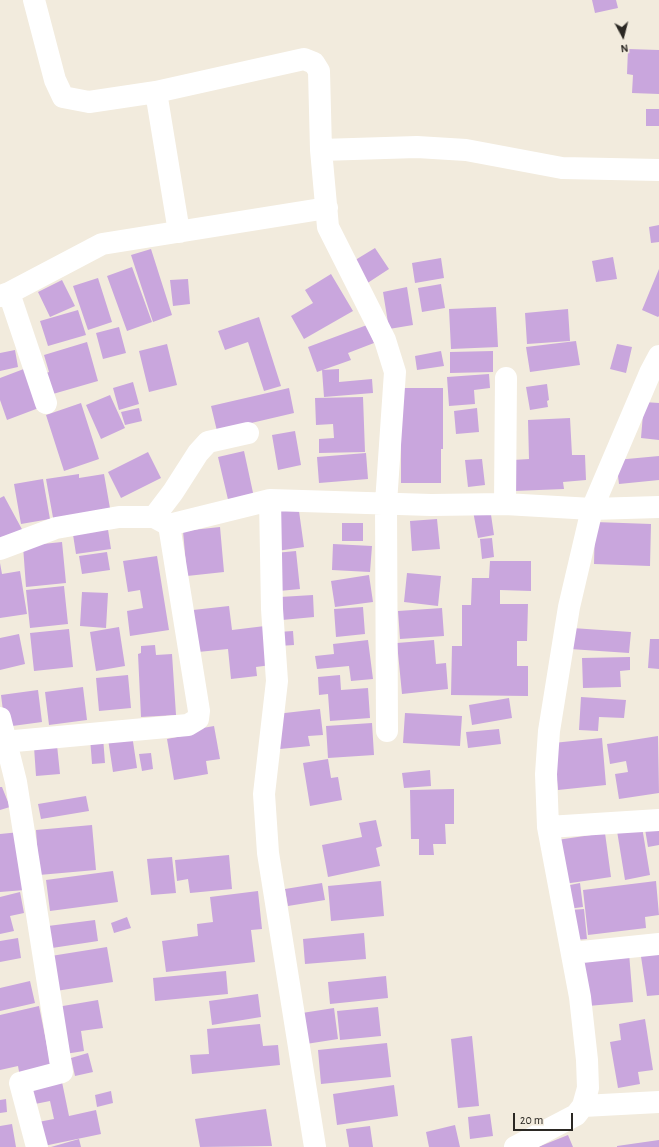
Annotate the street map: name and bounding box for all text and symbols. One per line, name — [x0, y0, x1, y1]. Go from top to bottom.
north arrow — [603, 16, 643, 56]
text: N — [620, 42, 629, 54]
scale bar — [515, 1105, 575, 1131]
text: 20 m — [520, 1114, 543, 1126]

